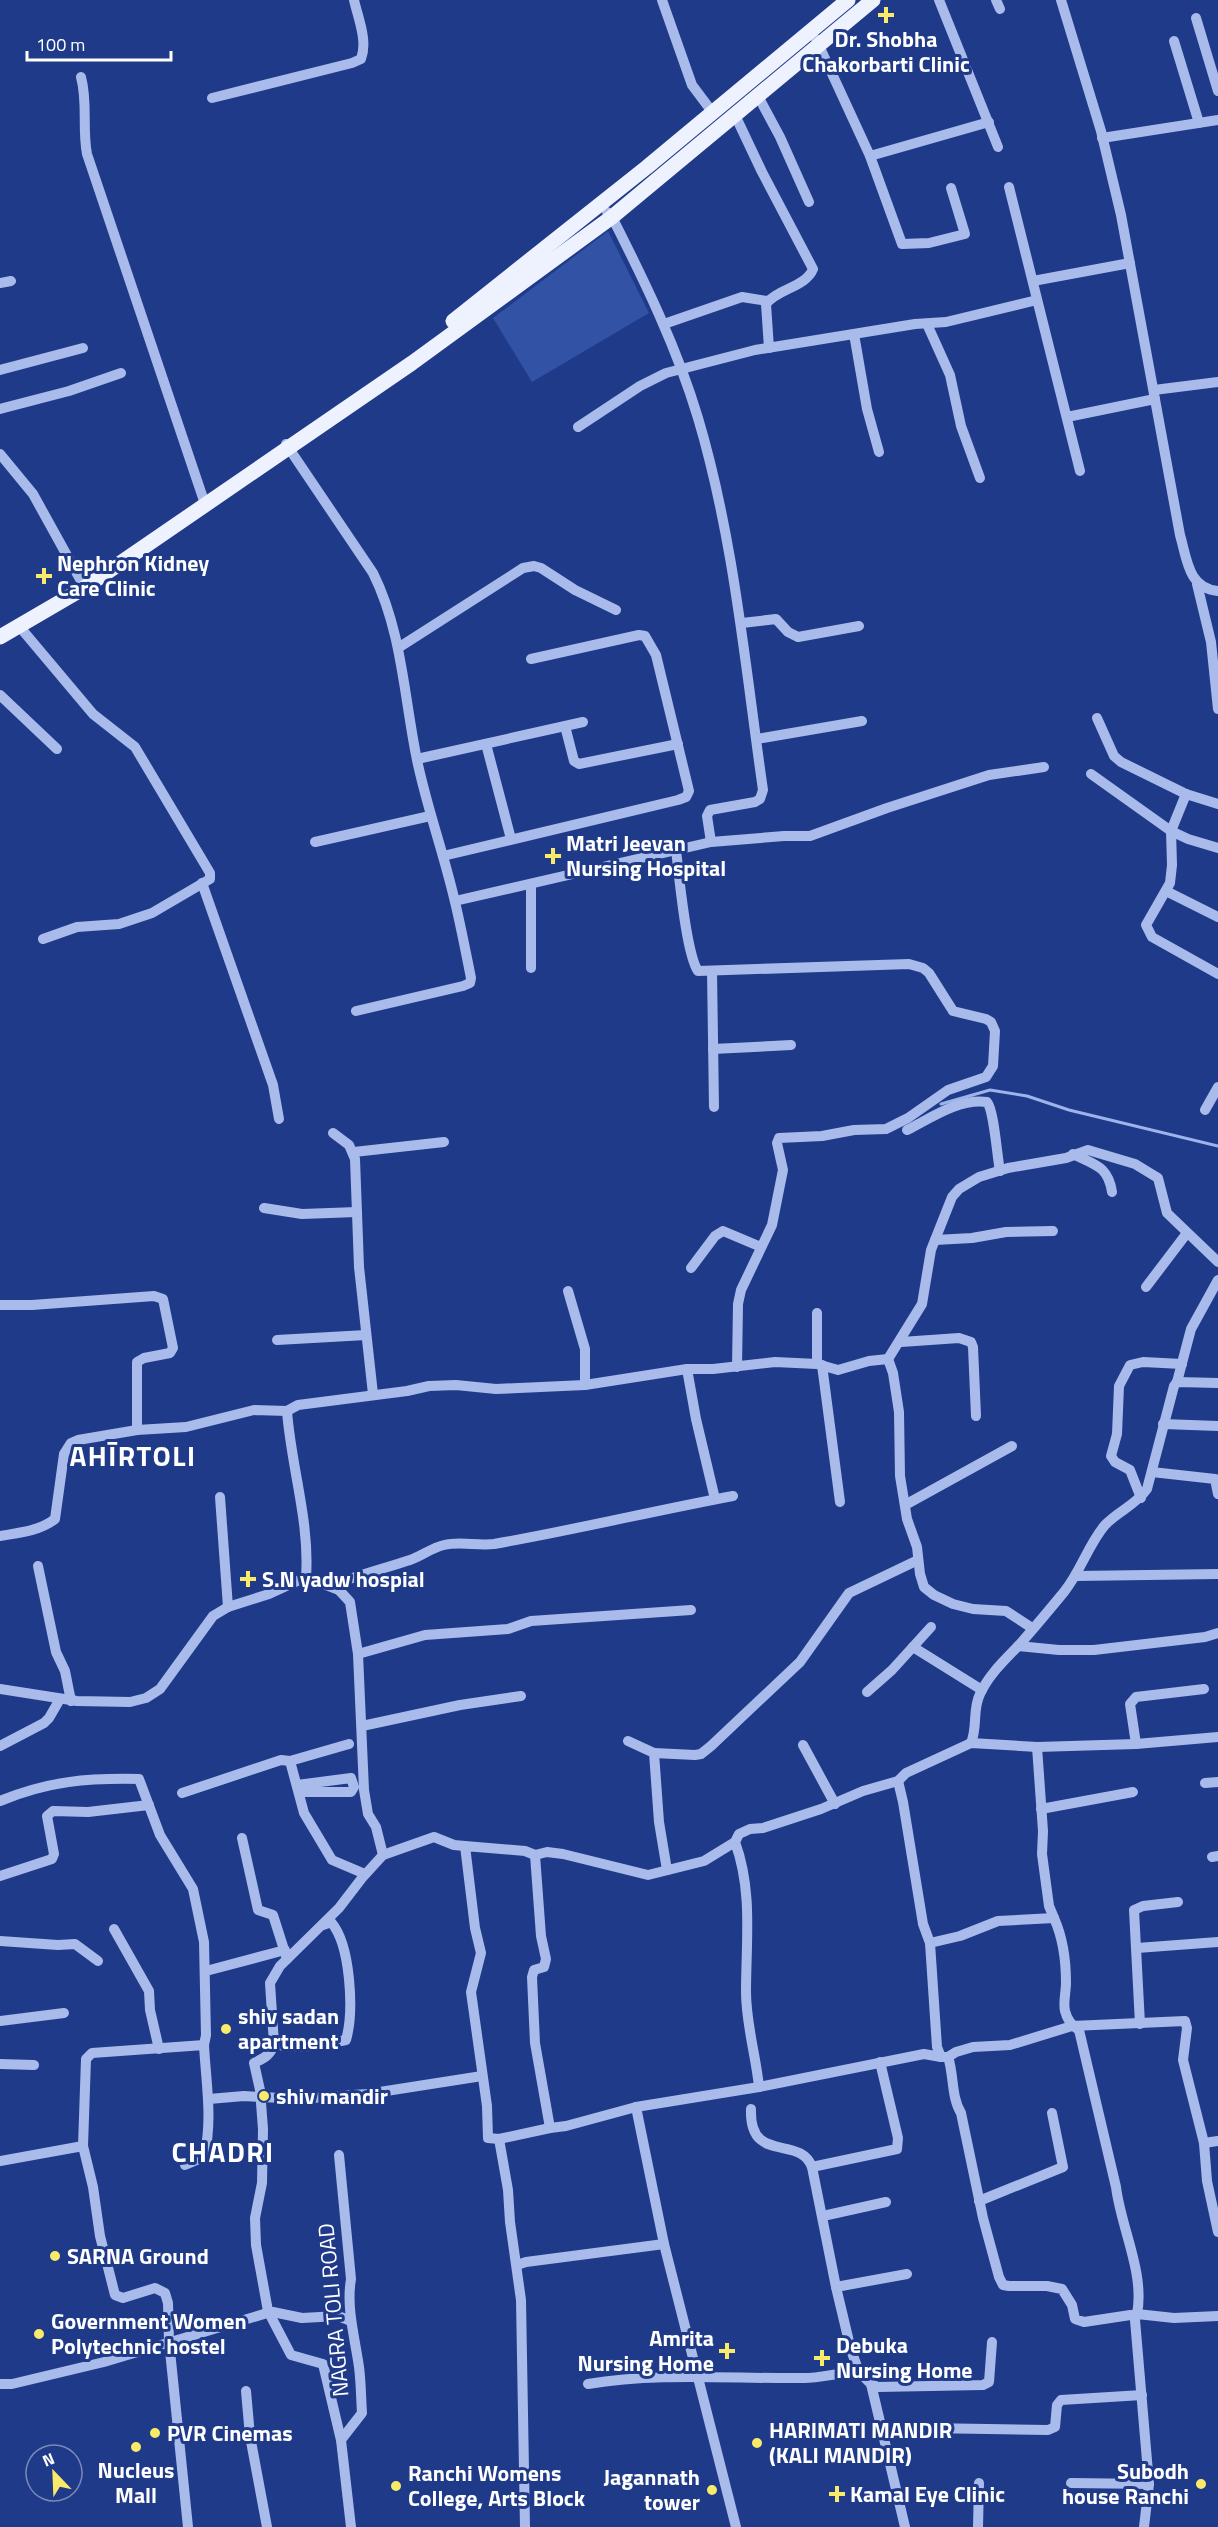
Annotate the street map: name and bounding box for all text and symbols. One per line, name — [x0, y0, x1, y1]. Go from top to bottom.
marker: Dr. Shobha Chakorbarti Clinic — [877, 6, 895, 24]
place label: Dr. Shobha Chakorbarti Clinic — [802, 22, 970, 81]
scale bar — [27, 24, 171, 62]
text: 100 m — [36, 31, 85, 58]
place label: Nephron Kidney Care Clinic — [57, 546, 209, 605]
marker: Nephron Kidney Care Clinic — [35, 567, 53, 585]
place label: Matri Jeevan Nursing Hospital — [566, 826, 726, 885]
marker: Matri Jeevan Nursing Hospital — [544, 847, 562, 865]
district label: AHĪRTOLI — [69, 1434, 197, 1477]
place label: S.N yadw hospial — [262, 1562, 425, 1596]
marker: S.N yadw hospial — [239, 1570, 257, 1588]
place label: shiv sadan apartment — [238, 1999, 339, 2058]
marker: shiv sadan apartment — [219, 2022, 233, 2036]
place label: shiv mandir — [276, 2079, 388, 2113]
marker: shiv mandir — [257, 2089, 271, 2103]
district label: CHADRI — [171, 2130, 275, 2173]
street label: NAGRA TOLI ROAD — [308, 2222, 358, 2398]
place label: SARNA Ground — [67, 2239, 209, 2273]
marker: SARNA Ground — [48, 2249, 62, 2263]
place label: Government Women Polytechnic hostel — [51, 2304, 247, 2363]
place label: Amrita Nursing Home — [577, 2321, 714, 2380]
marker: Government Women Polytechnic hostel — [32, 2327, 46, 2341]
place label: Debuka Nursing Home — [836, 2328, 973, 2387]
marker: Amrita Nursing Home — [718, 2342, 736, 2360]
marker: Debuka Nursing Home — [813, 2349, 831, 2367]
place label: HARIMATI MANDIR (KALI MANDIR) — [769, 2413, 952, 2472]
place label: PVR Cinemas — [167, 2416, 293, 2450]
marker: PVR Cinemas — [148, 2426, 162, 2440]
marker: HARIMATI MANDIR (KALI MANDIR) — [750, 2436, 764, 2450]
marker: Nucleus Mall — [129, 2440, 143, 2454]
north arrow — [24, 2443, 84, 2503]
text: N — [38, 2446, 58, 2472]
place label: Nucleus Mall — [98, 2453, 174, 2512]
place label: Subodh house Ranchi — [1062, 2454, 1189, 2513]
place label: Ranchi Womens College, Arts Block — [408, 2456, 586, 2515]
place label: Jagannath tower — [603, 2460, 700, 2519]
place label: Kamal Eye Clinic — [850, 2477, 1005, 2511]
marker: Subodh house Ranchi — [1194, 2477, 1208, 2491]
marker: Ranchi Womens College, Arts Block — [389, 2479, 403, 2493]
marker: Jagannath tower — [705, 2483, 719, 2497]
marker: Kamal Eye Clinic — [828, 2485, 846, 2503]

